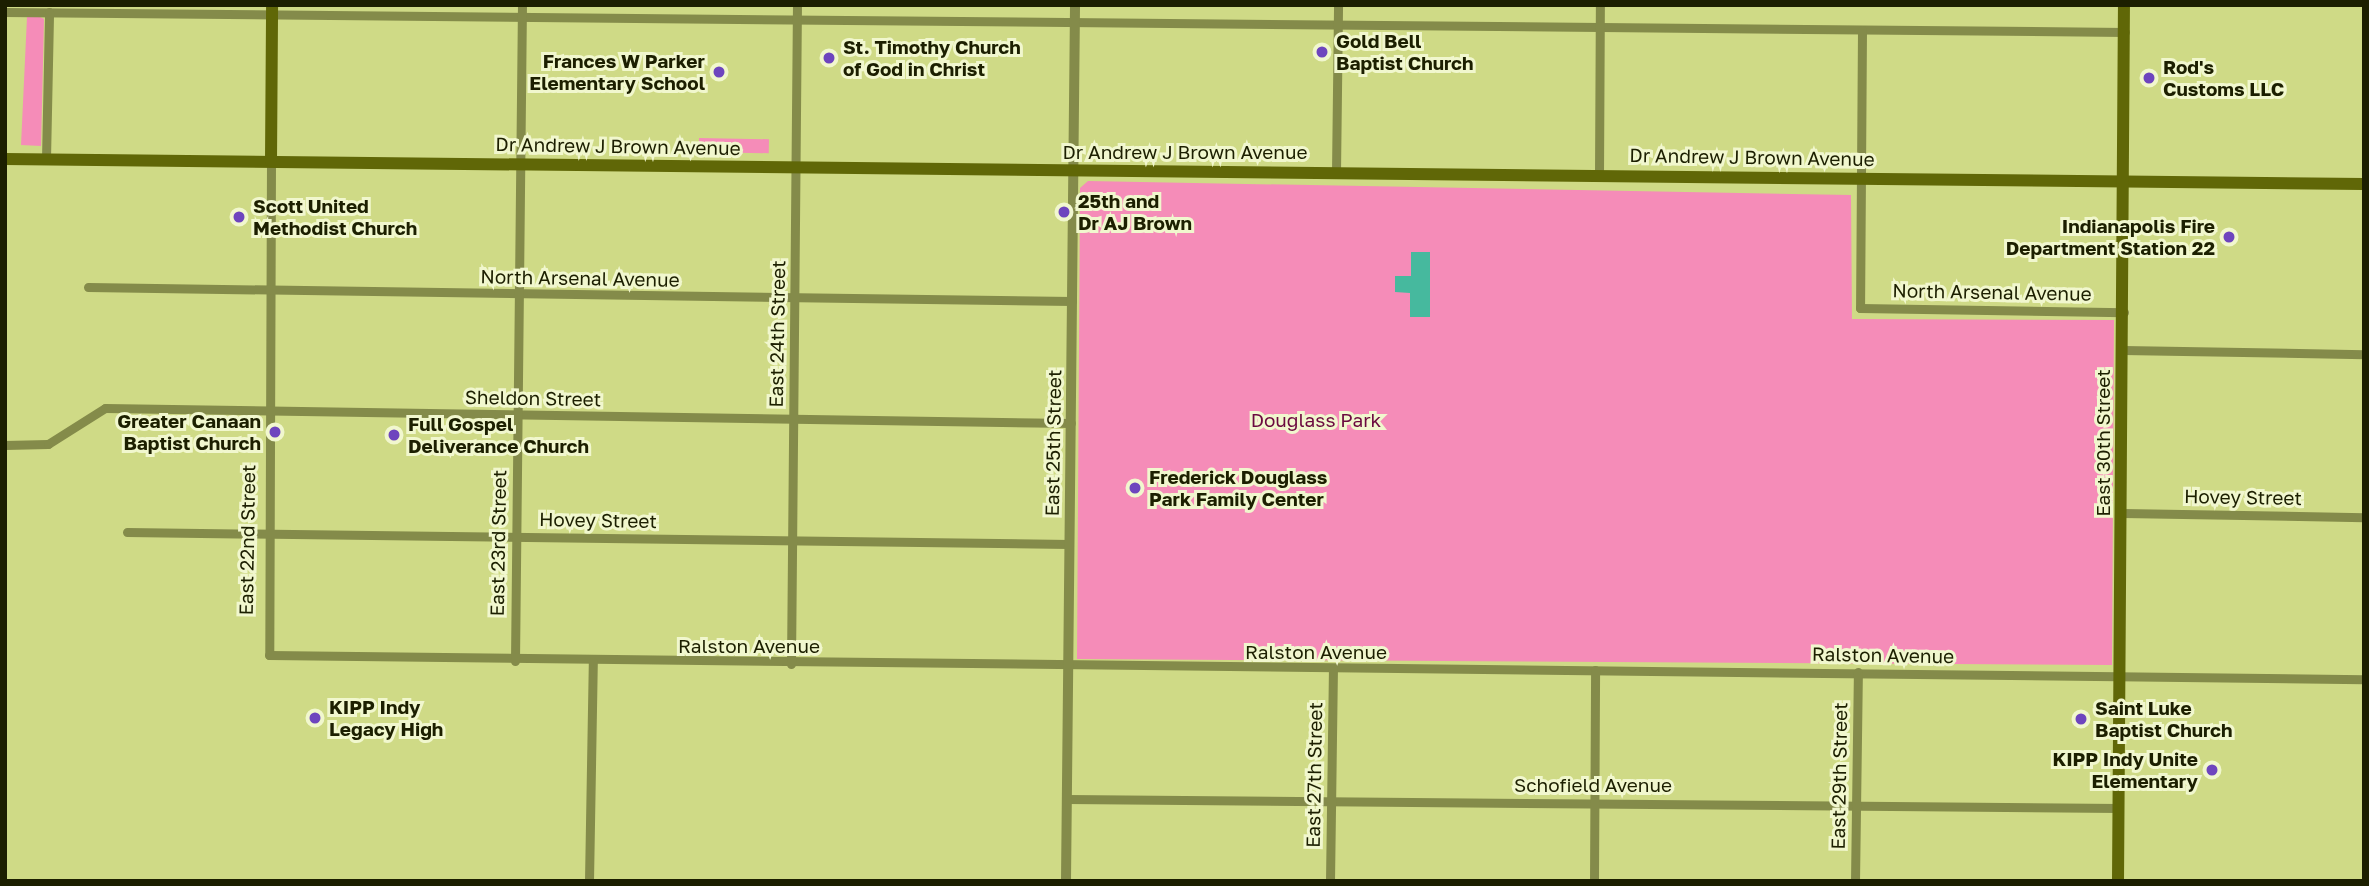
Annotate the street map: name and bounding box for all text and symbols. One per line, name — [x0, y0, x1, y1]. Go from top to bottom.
place label: Gold Bell Baptist Church — [1336, 30, 1474, 74]
place label: St. Timothy Church of God in Christ — [843, 36, 1021, 80]
marker: Gold Bell Baptist Church — [1314, 44, 1330, 60]
place label: Frances W Parker Elementary School — [529, 50, 705, 94]
marker: St. Timothy Church of God in Christ — [821, 50, 837, 66]
place label: Rod's Customs LLC — [2163, 56, 2284, 100]
marker: Frances W Parker Elementary School — [711, 64, 727, 80]
marker: Rod's Customs LLC — [2141, 70, 2157, 86]
street label: Dr Andrew J Brown Avenue — [495, 132, 741, 160]
street label: Dr Andrew J Brown Avenue — [1062, 141, 1308, 163]
street label: Dr Andrew J Brown Avenue — [1629, 143, 1875, 171]
place label: 25th and Dr AJ Brown — [1078, 190, 1192, 234]
place label: Scott United Methodist Church — [253, 195, 417, 239]
marker: 25th and Dr AJ Brown — [1056, 204, 1072, 220]
marker: Scott United Methodist Church — [231, 209, 247, 225]
place label: Indianapolis Fire Department Station 22 — [2006, 215, 2215, 259]
marker: Indianapolis Fire Department Station 22 — [2221, 229, 2237, 245]
street label: East 24th Street — [764, 260, 790, 408]
street label: North Arsenal Avenue — [480, 265, 680, 291]
street label: North Arsenal Avenue — [1892, 279, 2092, 305]
street label: East 25th Street — [1040, 369, 1066, 517]
street label: East 30th Street — [2092, 369, 2114, 517]
street label: Sheldon Street — [465, 385, 601, 411]
park label: Douglass Park — [1251, 409, 1381, 431]
place label: Greater Canaan Baptist Church — [117, 410, 261, 454]
place label: Full Gospel Deliverance Church — [408, 413, 589, 457]
marker: Greater Canaan Baptist Church — [267, 424, 283, 440]
marker: Full Gospel Deliverance Church — [386, 427, 402, 443]
street label: East 22nd Street — [234, 464, 260, 616]
place label: Frederick Douglass Park Family Center — [1149, 466, 1327, 510]
street label: East 23rd Street — [485, 470, 511, 616]
marker: Frederick Douglass Park Family Center — [1127, 480, 1143, 496]
street label: Hovey Street — [2184, 485, 2302, 509]
street label: Hovey Street — [539, 508, 657, 532]
street label: Ralston Avenue — [678, 635, 820, 657]
street label: Ralston Avenue — [1245, 641, 1387, 663]
street label: Ralston Avenue — [1812, 642, 1954, 668]
place label: KIPP Indy Legacy High — [329, 696, 443, 740]
place label: Saint Luke Baptist Church — [2095, 697, 2233, 741]
street label: East 27th Street — [1301, 702, 1327, 848]
street label: East 29th Street — [1826, 702, 1852, 850]
marker: KIPP Indy Legacy High — [307, 710, 323, 726]
marker: Saint Luke Baptist Church — [2073, 711, 2089, 727]
place label: KIPP Indy Unite Elementary — [2052, 748, 2198, 792]
marker: KIPP Indy Unite Elementary — [2204, 762, 2220, 778]
street label: Schofield Avenue — [1514, 774, 1672, 796]

